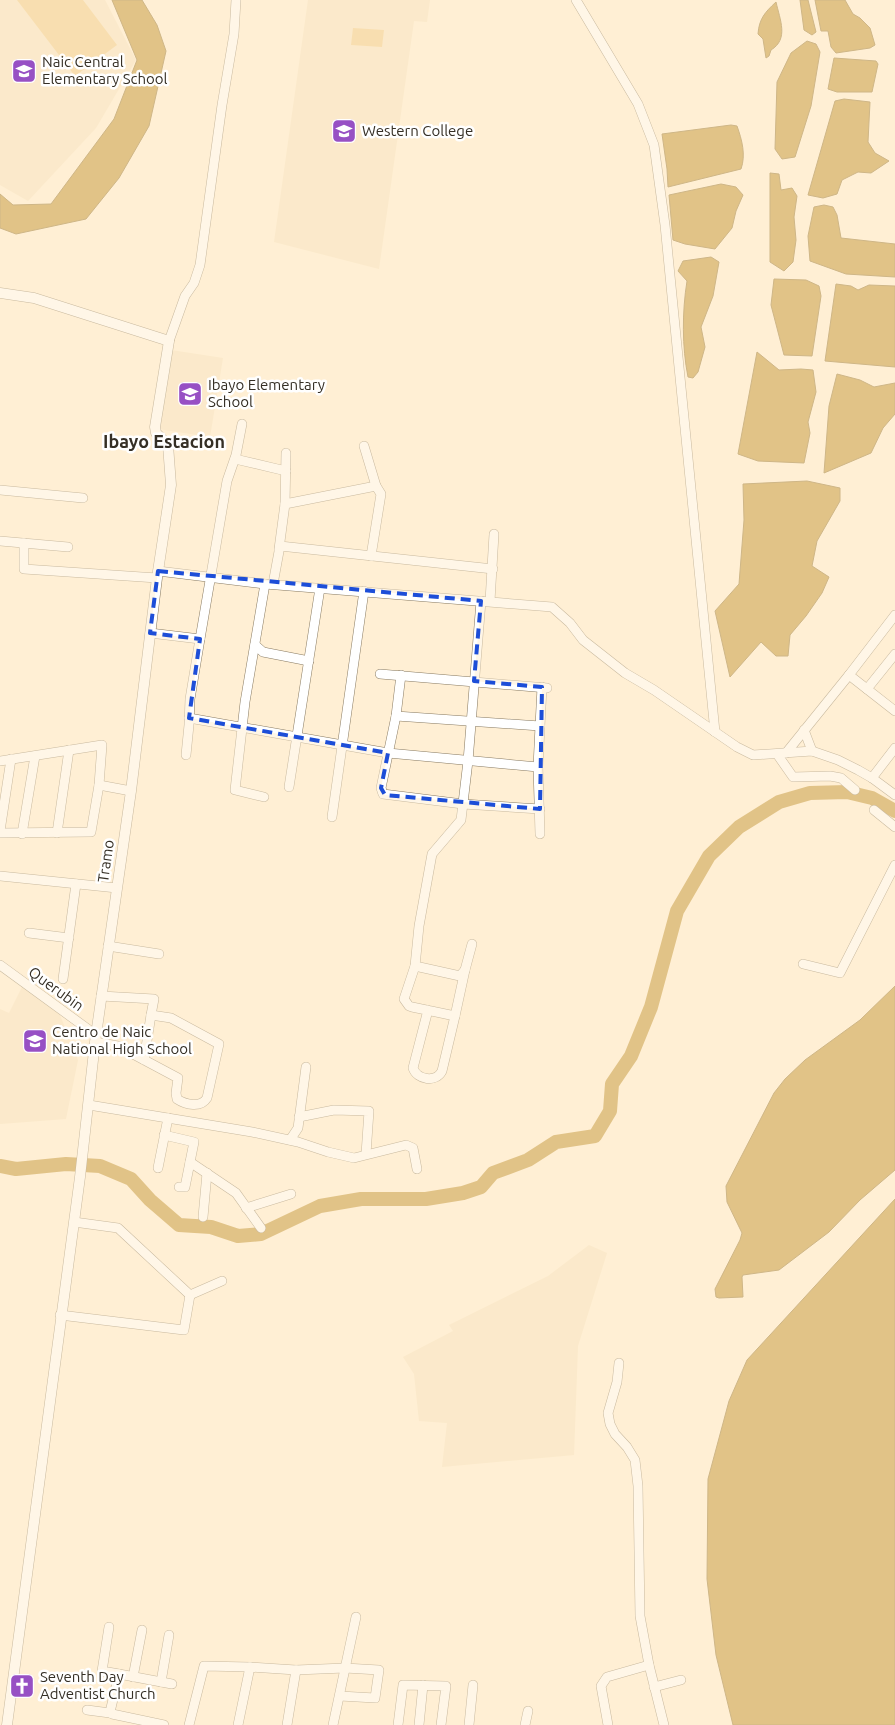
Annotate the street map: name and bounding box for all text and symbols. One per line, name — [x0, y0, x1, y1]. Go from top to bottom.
place label: Naic Central Elementary School — [42, 53, 168, 87]
school or university icon: Naic Central Elementary School — [11, 58, 37, 84]
school or university icon: Western College — [331, 118, 357, 144]
place label: Western College — [362, 122, 473, 139]
place label: Ibayo Elementary School — [208, 376, 325, 410]
school or university icon: Ibayo Elementary School — [177, 381, 203, 407]
district label: Ibayo Estacion — [103, 431, 225, 451]
street label: Tramo — [94, 838, 117, 883]
street label: Querubin — [26, 963, 87, 1014]
place label: Centro de Naic National High School — [52, 1023, 192, 1057]
school or university icon: Centro de Naic National High School — [22, 1028, 48, 1054]
place label: Seventh Day Adventist Church — [40, 1668, 156, 1702]
church icon: Seventh Day Adventist Church — [9, 1673, 35, 1699]

